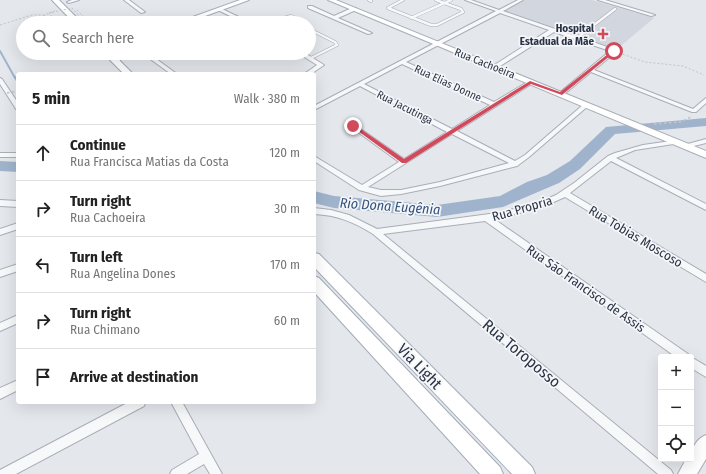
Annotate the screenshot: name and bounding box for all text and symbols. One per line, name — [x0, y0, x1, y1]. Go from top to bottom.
search box — [16, 16, 316, 60]
place label: Hospital Estadual da Mãe — [520, 22, 595, 48]
icon: search — [30, 27, 52, 49]
marker: Hospital Estadual da Mãe — [597, 28, 609, 40]
text: Search here — [62, 29, 134, 47]
route start — [605, 42, 623, 60]
street label: Rua Cachoeira — [453, 45, 517, 81]
street label: Rua Elias Donne — [412, 62, 483, 105]
text: 5 min — [32, 88, 70, 109]
street label: Rua Jacutinga — [375, 88, 435, 127]
text: Walk · 380 m — [234, 91, 300, 106]
route end — [344, 117, 362, 135]
text: Continue — [70, 136, 126, 154]
icon: ahead — [32, 142, 54, 164]
text: 120 m — [269, 145, 300, 160]
text: Rua Francisca Matias da Costa — [70, 154, 229, 169]
text: Turn right — [70, 192, 131, 210]
street label: Rua Propria — [490, 193, 554, 224]
water label: Rio Dona Eugênia — [339, 195, 441, 218]
icon: right — [32, 198, 54, 220]
text: 30 m — [274, 201, 300, 216]
street label: Rua Tobias Moscoso — [586, 203, 685, 270]
text: Rua Cachoeira — [70, 210, 146, 225]
street label: Rua São Francisco de Assis — [524, 242, 648, 335]
text: Turn left — [70, 248, 123, 266]
icon: left — [32, 254, 54, 276]
text: 170 m — [270, 257, 300, 272]
text: Rua Angelina Dones — [70, 266, 176, 281]
text: Turn right — [70, 304, 131, 322]
icon: right — [32, 310, 54, 332]
text: 60 m — [274, 313, 300, 328]
street label: Rua Toroposso — [479, 315, 565, 392]
text: Rua Chimano — [70, 322, 140, 337]
street label: Via Light — [393, 340, 446, 394]
map controls — [658, 354, 694, 462]
button: + — [658, 354, 694, 390]
icon: arrive — [32, 366, 54, 388]
text: Arrive at destination — [70, 368, 198, 386]
button: − — [658, 390, 694, 426]
button: locate — [658, 426, 694, 462]

